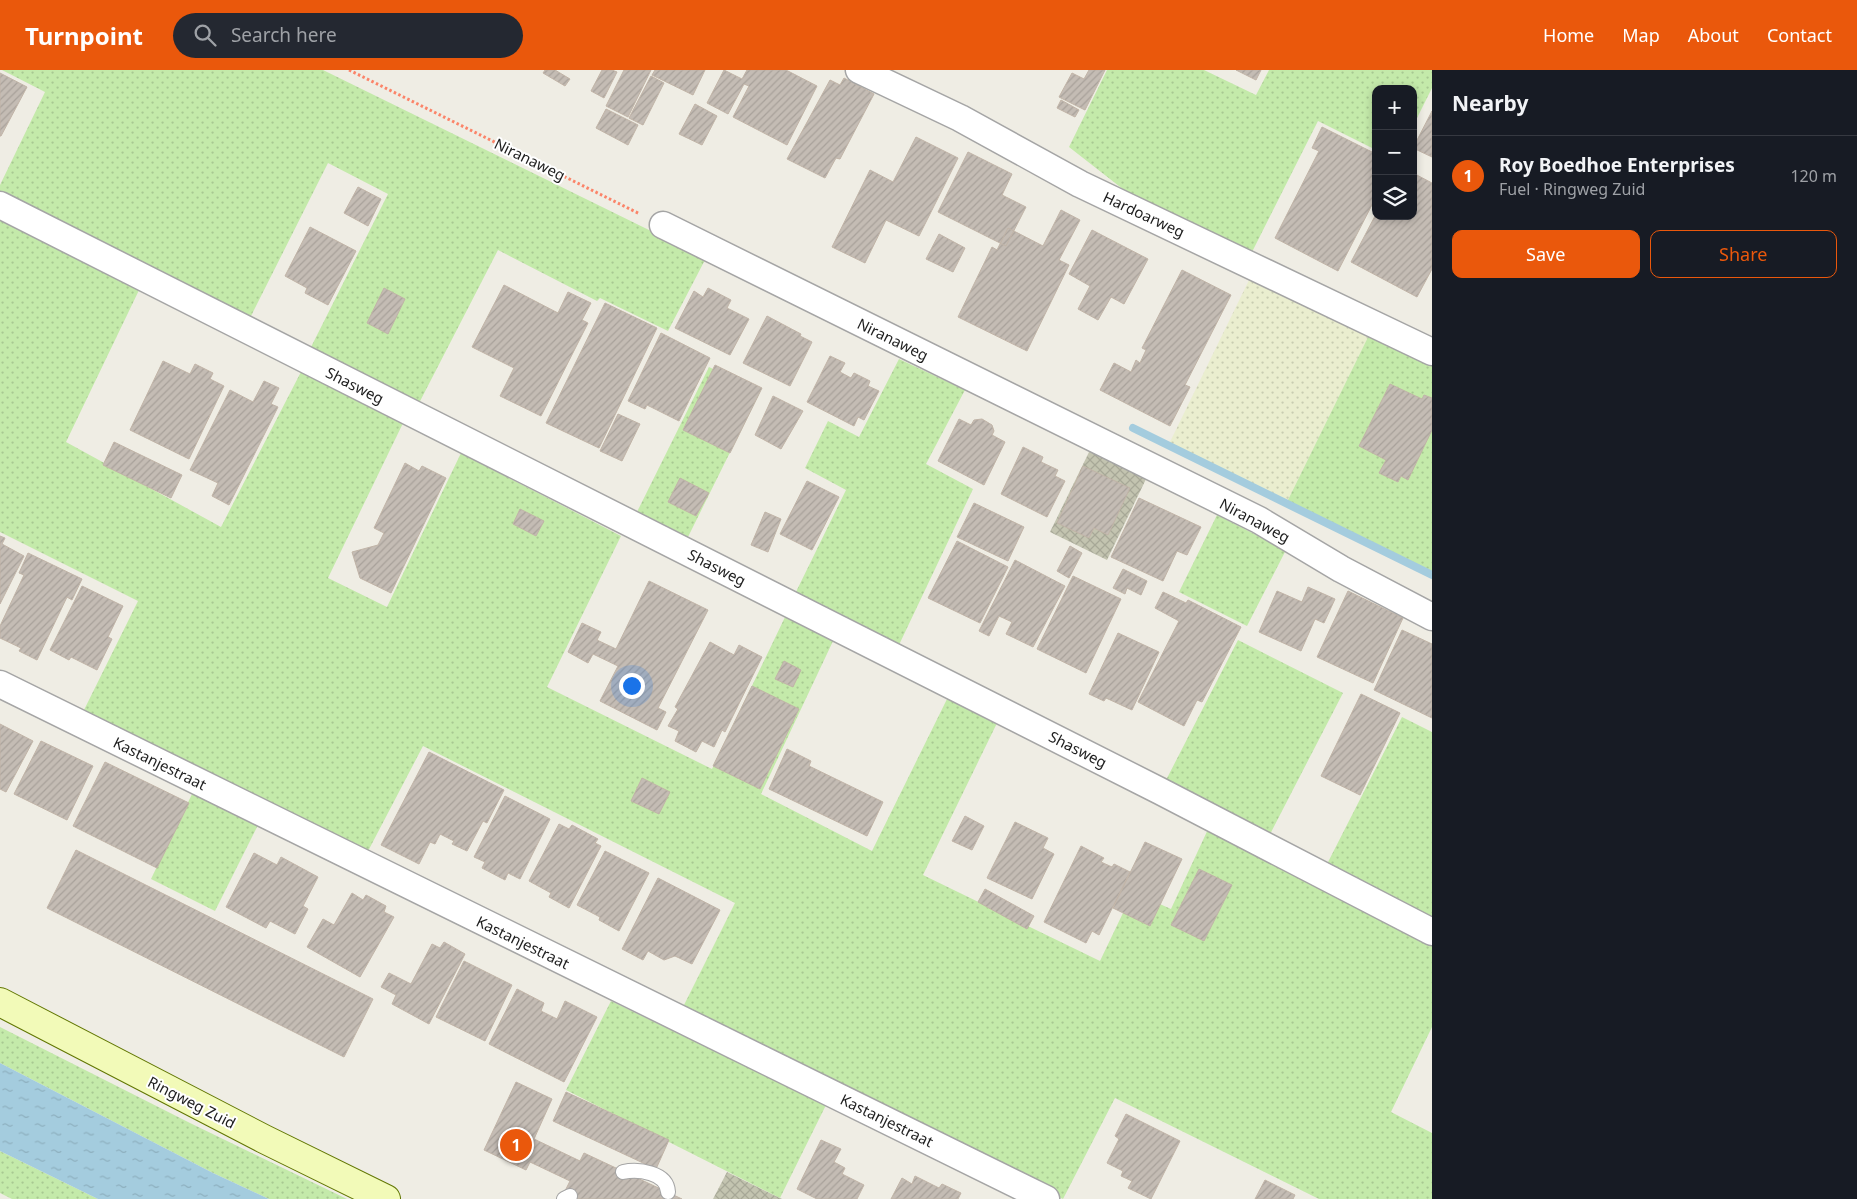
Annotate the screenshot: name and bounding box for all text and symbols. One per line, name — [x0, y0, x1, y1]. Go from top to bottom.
search box — [173, 13, 523, 58]
text: Turnpoint — [25, 19, 143, 52]
icon: search — [191, 21, 219, 49]
text: Search here — [231, 22, 337, 48]
text: Home — [1543, 23, 1594, 47]
text: Map — [1622, 23, 1660, 47]
text: About — [1688, 23, 1739, 47]
text: Contact — [1767, 23, 1832, 47]
map controls — [1372, 85, 1417, 220]
button: + — [1372, 85, 1417, 130]
text: Nearby — [1452, 89, 1528, 117]
button: − — [1372, 130, 1417, 175]
street label: Niranaweg — [491, 133, 569, 185]
text: Roy Boedhoe Enterprises — [1499, 152, 1735, 178]
text: 1 — [1463, 165, 1473, 187]
text: 120 m — [1790, 165, 1837, 187]
button: layers — [1372, 175, 1417, 220]
text: Fuel · Ringweg Zuid — [1499, 178, 1645, 200]
street label: Hardoarweg — [1100, 186, 1188, 242]
button: Save — [1452, 230, 1640, 278]
button: Share — [1650, 230, 1837, 278]
street label: Niranaweg — [854, 313, 932, 365]
street label: Shasweg — [323, 362, 387, 408]
street label: Niranaweg — [1216, 493, 1294, 547]
street label: Shasweg — [685, 544, 749, 590]
your location — [619, 673, 645, 699]
street label: Shasweg — [1046, 726, 1110, 772]
street label: Kastanjestraat — [110, 732, 210, 794]
street label: Kastanjestraat — [473, 911, 573, 973]
street label: Ringweg Zuid — [145, 1071, 239, 1133]
street label: Kastanjestraat — [837, 1089, 937, 1151]
pin: 1 — [500, 1126, 532, 1164]

